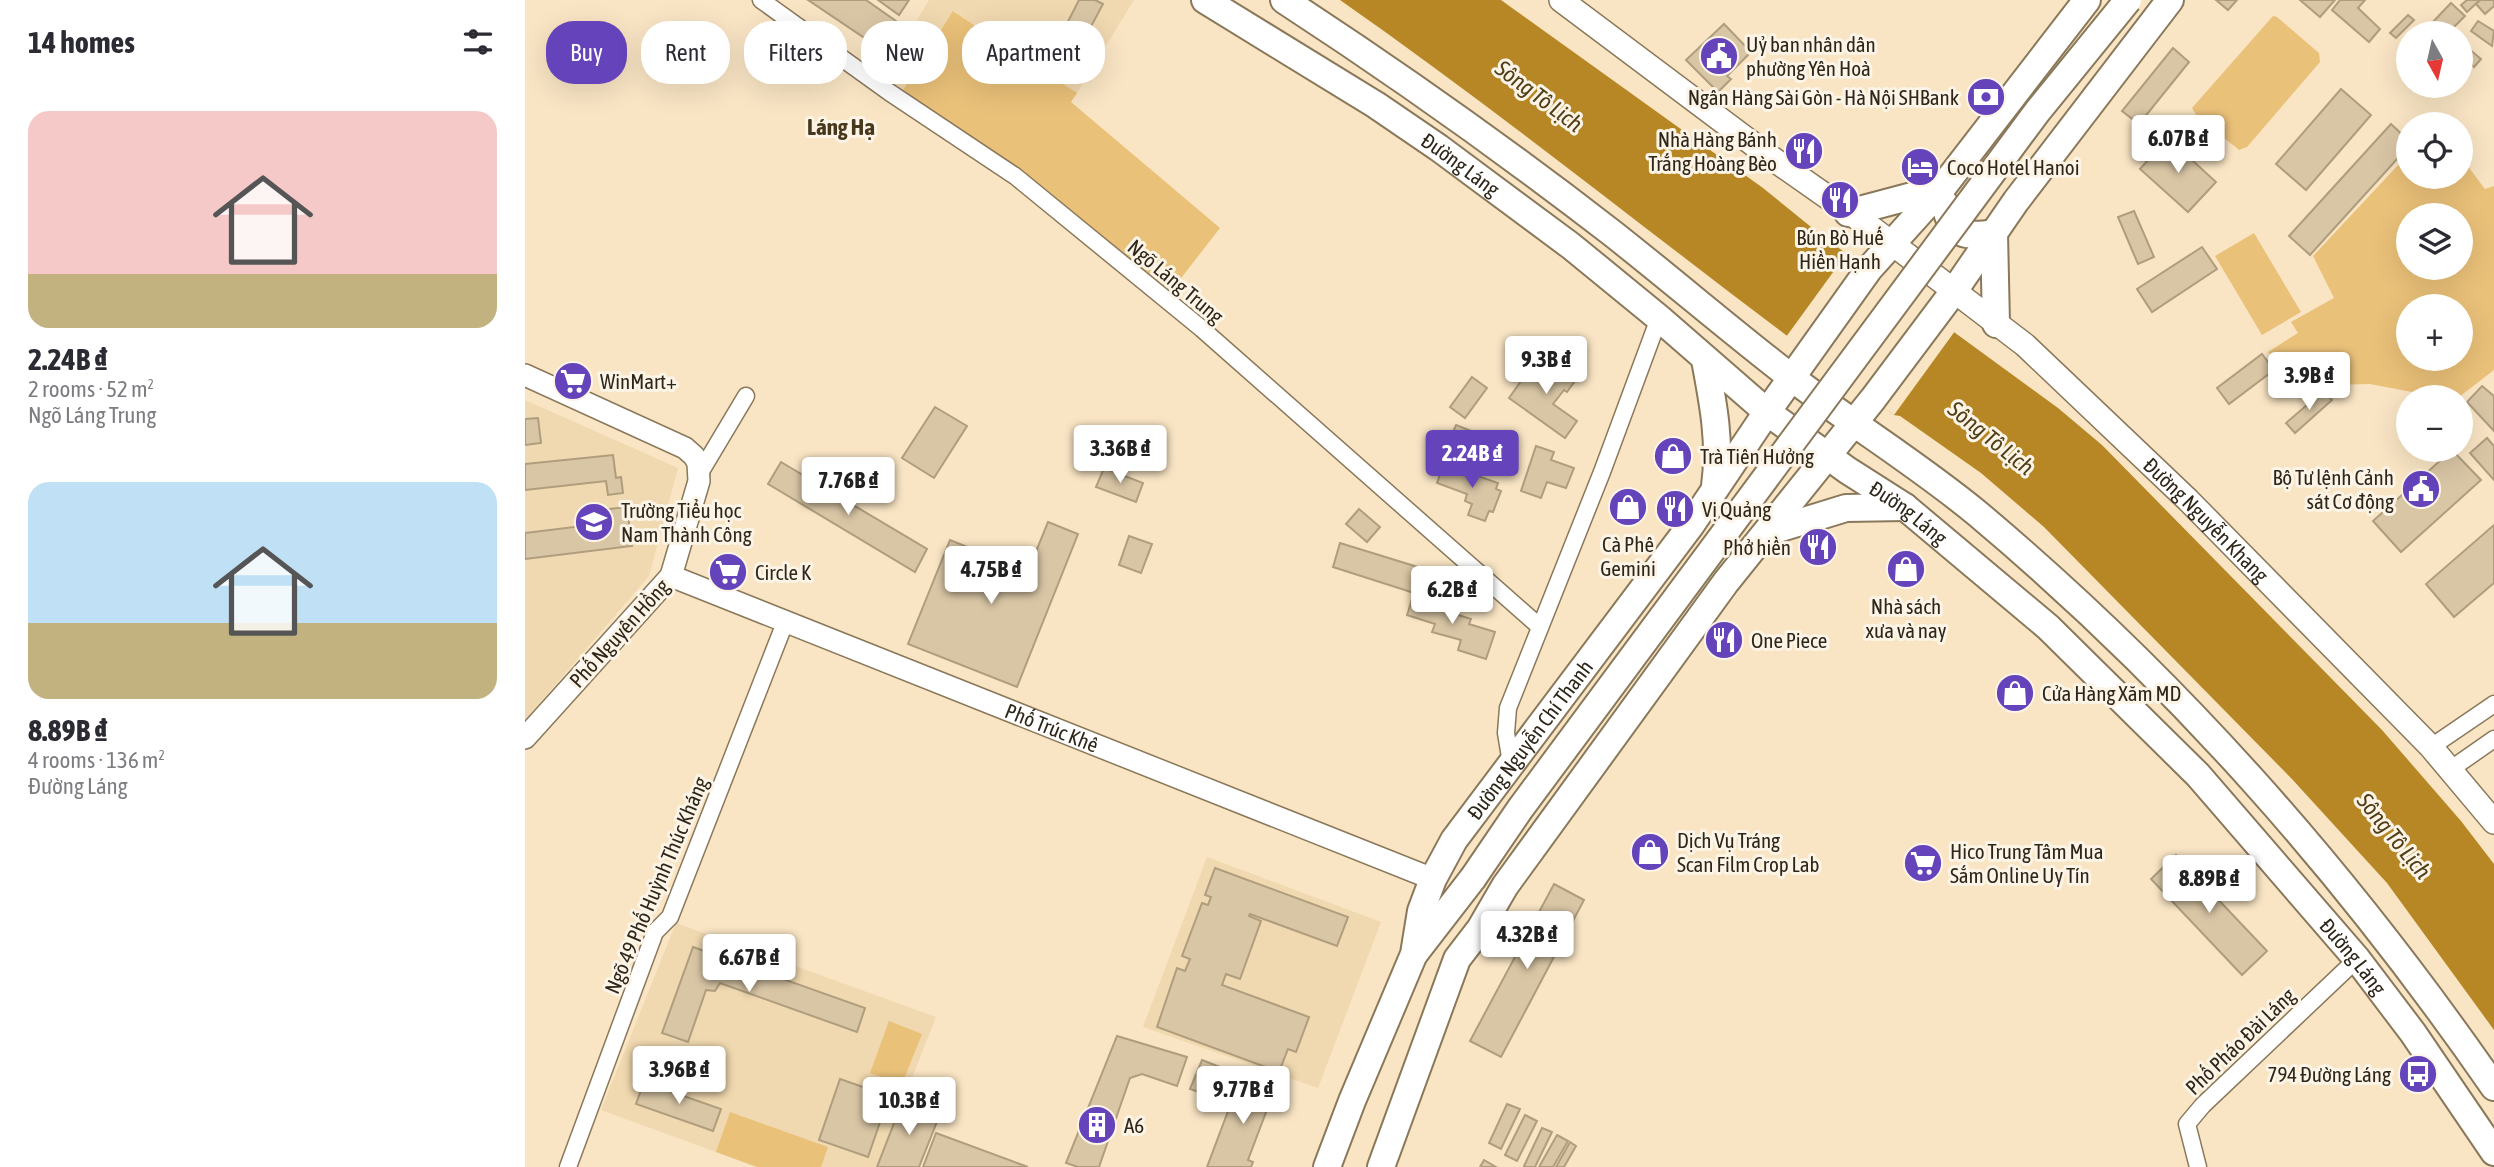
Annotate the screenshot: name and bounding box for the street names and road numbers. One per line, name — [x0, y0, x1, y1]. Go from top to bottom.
street label: Đường Láng — [1417, 128, 1504, 201]
street label: Ngõ Láng Trung — [1123, 234, 1229, 328]
street label: Đường Nguyễn Khang — [2139, 453, 2274, 587]
street label: Đường Láng — [1865, 476, 1952, 549]
street label: Phố Nguyên Hồng — [564, 574, 674, 692]
street label: Đường Nguyễn Chí Thanh — [1462, 655, 1597, 824]
street label: Phố Trúc Khê — [1002, 698, 1102, 757]
street label: Ngõ 49 Phố Huỳnh Thúc Kháng — [599, 773, 713, 997]
street label: Đường Láng — [2315, 913, 2391, 999]
street label: Phố Pháo Đài Láng — [2180, 983, 2300, 1099]

